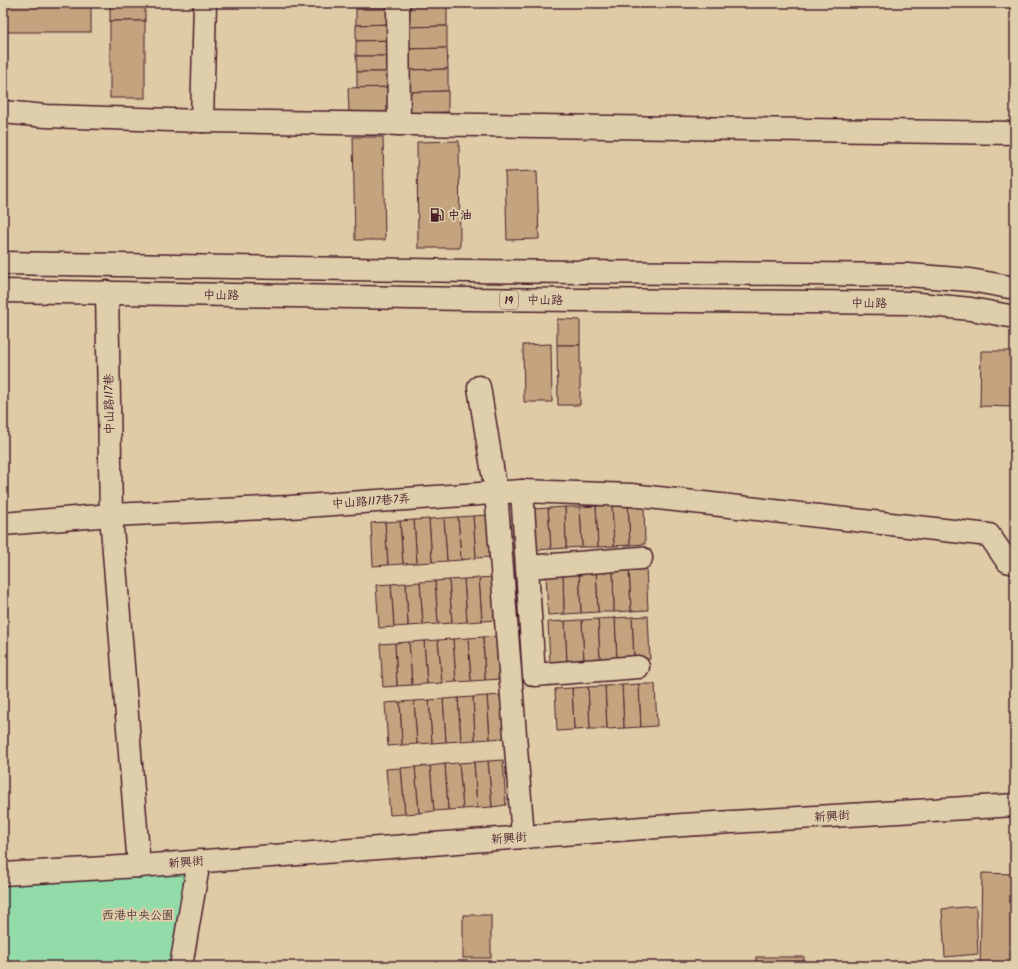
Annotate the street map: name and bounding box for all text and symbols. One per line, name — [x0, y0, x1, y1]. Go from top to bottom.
place label: 中油 — [448, 206, 472, 225]
fuel station icon: 中油 — [429, 207, 445, 223]
street label: 中山路 — [203, 286, 239, 305]
road number: 19 — [500, 291, 518, 309]
street label: 中山路 — [527, 291, 563, 310]
street label: 中山路 — [851, 294, 887, 313]
street label: 中山路117巷 — [99, 373, 120, 435]
street label: 中山路117巷7弄 — [331, 489, 411, 514]
street label: 新興街 — [813, 806, 851, 827]
street label: 新興街 — [490, 828, 528, 849]
street label: 新興街 — [167, 851, 205, 874]
park label: 西港中央公園 — [102, 906, 174, 925]

